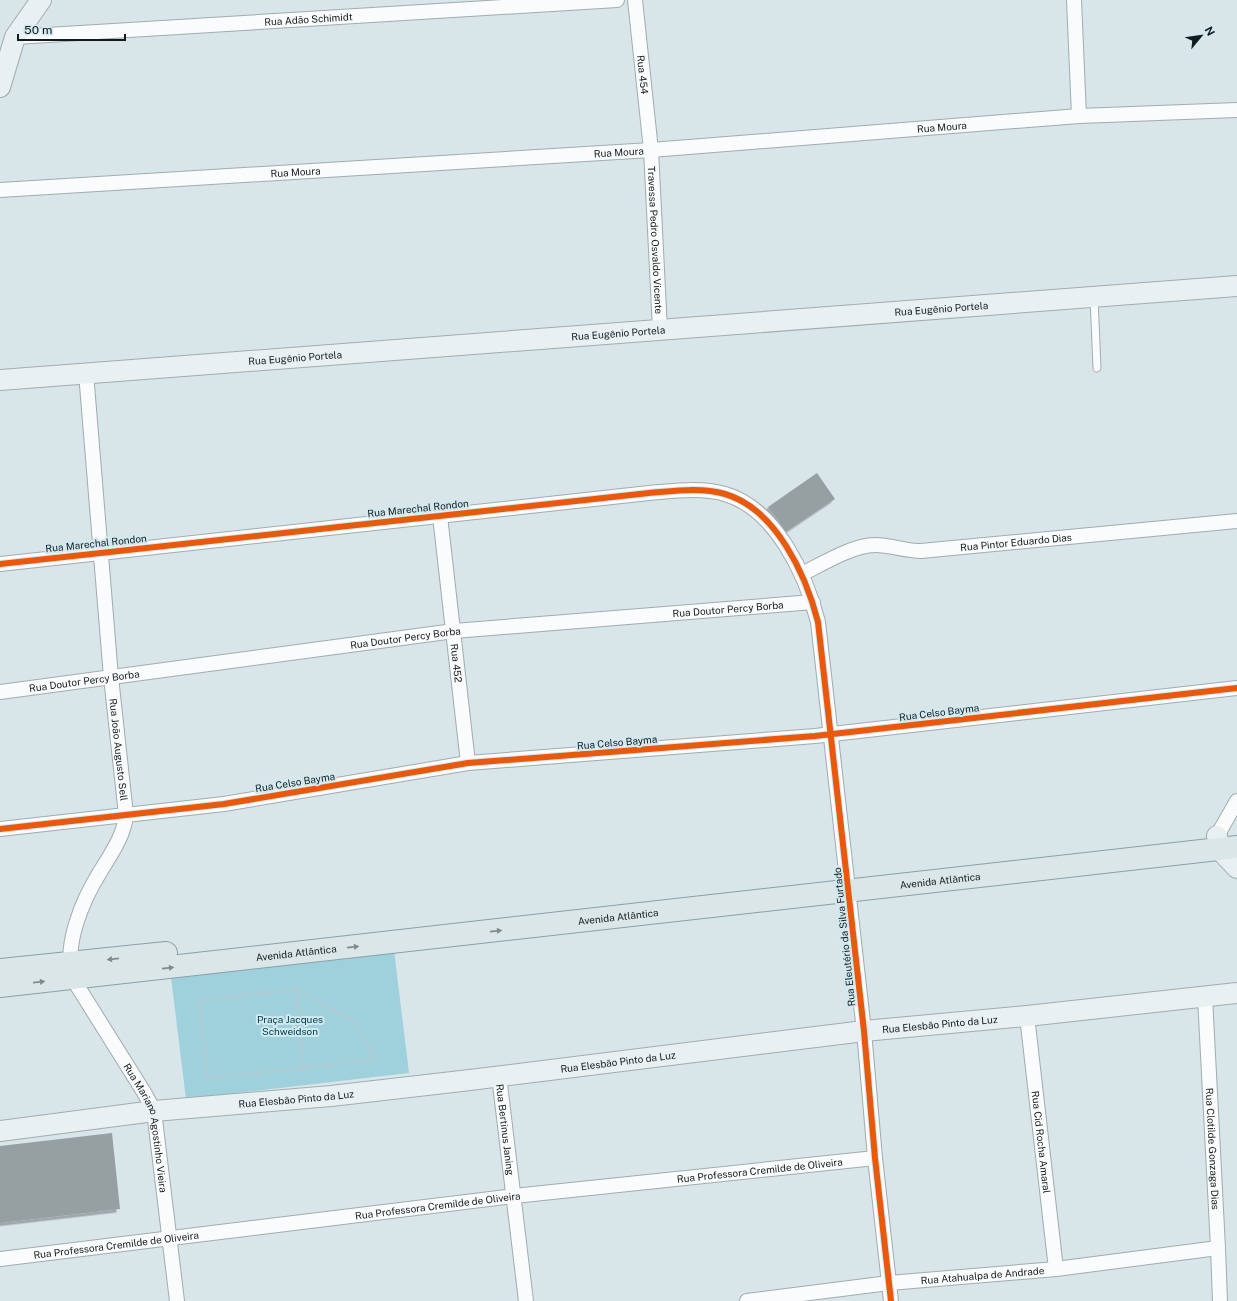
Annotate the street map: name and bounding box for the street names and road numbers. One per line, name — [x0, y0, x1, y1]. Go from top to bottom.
street label: Rua Adão Schimidt — [264, 10, 353, 28]
street label: Rua 454 — [635, 54, 651, 95]
street label: Rua Moura — [916, 119, 967, 135]
street label: Rua Moura — [593, 144, 644, 159]
street label: Rua Moura — [270, 164, 321, 179]
street label: Travessa Pedro Osvaldo Vicente — [646, 166, 665, 315]
street label: Rua Eugênio Portela — [894, 299, 989, 318]
street label: Rua Eugênio Portela — [571, 323, 666, 343]
street label: Rua Eugênio Portela — [248, 348, 343, 367]
street label: Rua Marechal Rondon — [367, 497, 469, 519]
street label: Rua Pintor Eduardo Dias — [960, 531, 1072, 553]
street label: Rua Marechal Rondon — [45, 532, 147, 554]
street label: Rua Doutor Percy Borba — [672, 598, 784, 619]
street label: Rua Doutor Percy Borba — [349, 624, 461, 651]
street label: Rua 452 — [449, 643, 465, 683]
street label: Rua Doutor Percy Borba — [28, 667, 140, 694]
street label: Rua João Augusto Sell — [107, 698, 130, 802]
street label: Rua Celso Bayma — [898, 701, 980, 723]
street label: Rua Celso Bayma — [576, 733, 658, 751]
street label: Rua Celso Bayma — [254, 770, 336, 794]
street label: Rua Eleutério da Silva Furtado — [831, 867, 857, 1007]
street label: Avenida Atlântica — [899, 870, 981, 891]
street label: Avenida Atlântica — [577, 906, 659, 927]
street label: Avenida Atlântica — [255, 942, 337, 963]
street label: Rua Elesbão Pinto da Luz — [881, 1013, 998, 1035]
street label: Rua Elesbão Pinto da Luz — [560, 1048, 677, 1075]
street label: Rua Mariano Agostinho Vieira — [121, 1061, 170, 1193]
street label: Rua Bertinus Janing — [494, 1083, 517, 1176]
street label: Rua Elesbão Pinto da Luz — [238, 1087, 355, 1110]
street label: Rua Clotilde Gonzaga Dias — [1204, 1088, 1222, 1210]
street label: Rua Cid Rocha Amaral — [1030, 1090, 1053, 1194]
street label: Rua Professora Cremilde de Oliveira — [676, 1155, 843, 1185]
street label: Rua Professora Cremilde de Oliveira — [354, 1189, 521, 1221]
street label: Rua Professora Cremilde de Oliveira — [33, 1229, 200, 1261]
street label: Rua Atahualpa de Andrade — [920, 1264, 1045, 1286]

